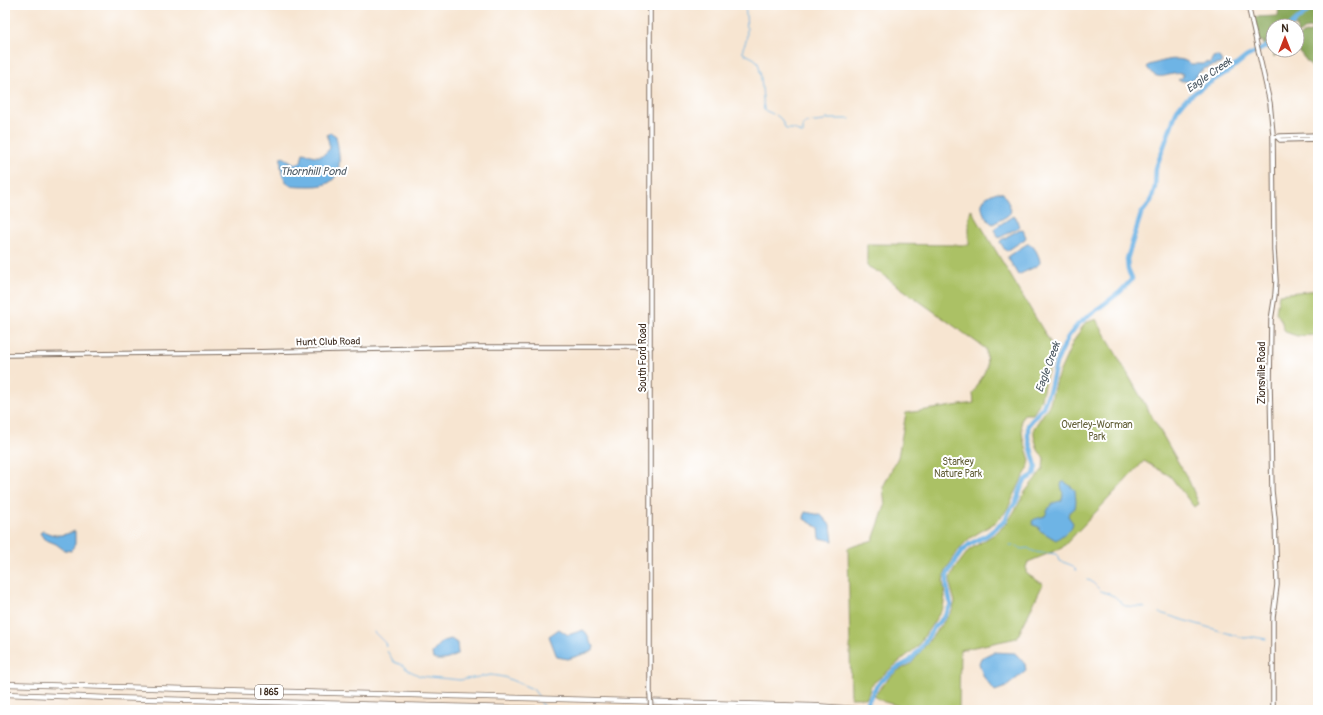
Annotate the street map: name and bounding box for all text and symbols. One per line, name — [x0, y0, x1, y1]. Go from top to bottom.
north arrow — [1265, 18, 1305, 58]
text: N — [1281, 22, 1289, 35]
water label: Eagle Creek — [1184, 54, 1235, 95]
water label: Thornhill Pond — [280, 165, 347, 178]
street label: South Ford Road — [637, 323, 649, 393]
street label: Hunt Club Road — [296, 335, 360, 349]
water label: Eagle Creek — [1033, 339, 1064, 394]
street label: Zionsville Road — [1256, 342, 1268, 404]
park label: Overley-Worman Park — [1061, 419, 1133, 443]
park label: Starkey Nature Park — [934, 456, 983, 480]
road number: I 865 — [255, 685, 283, 699]

